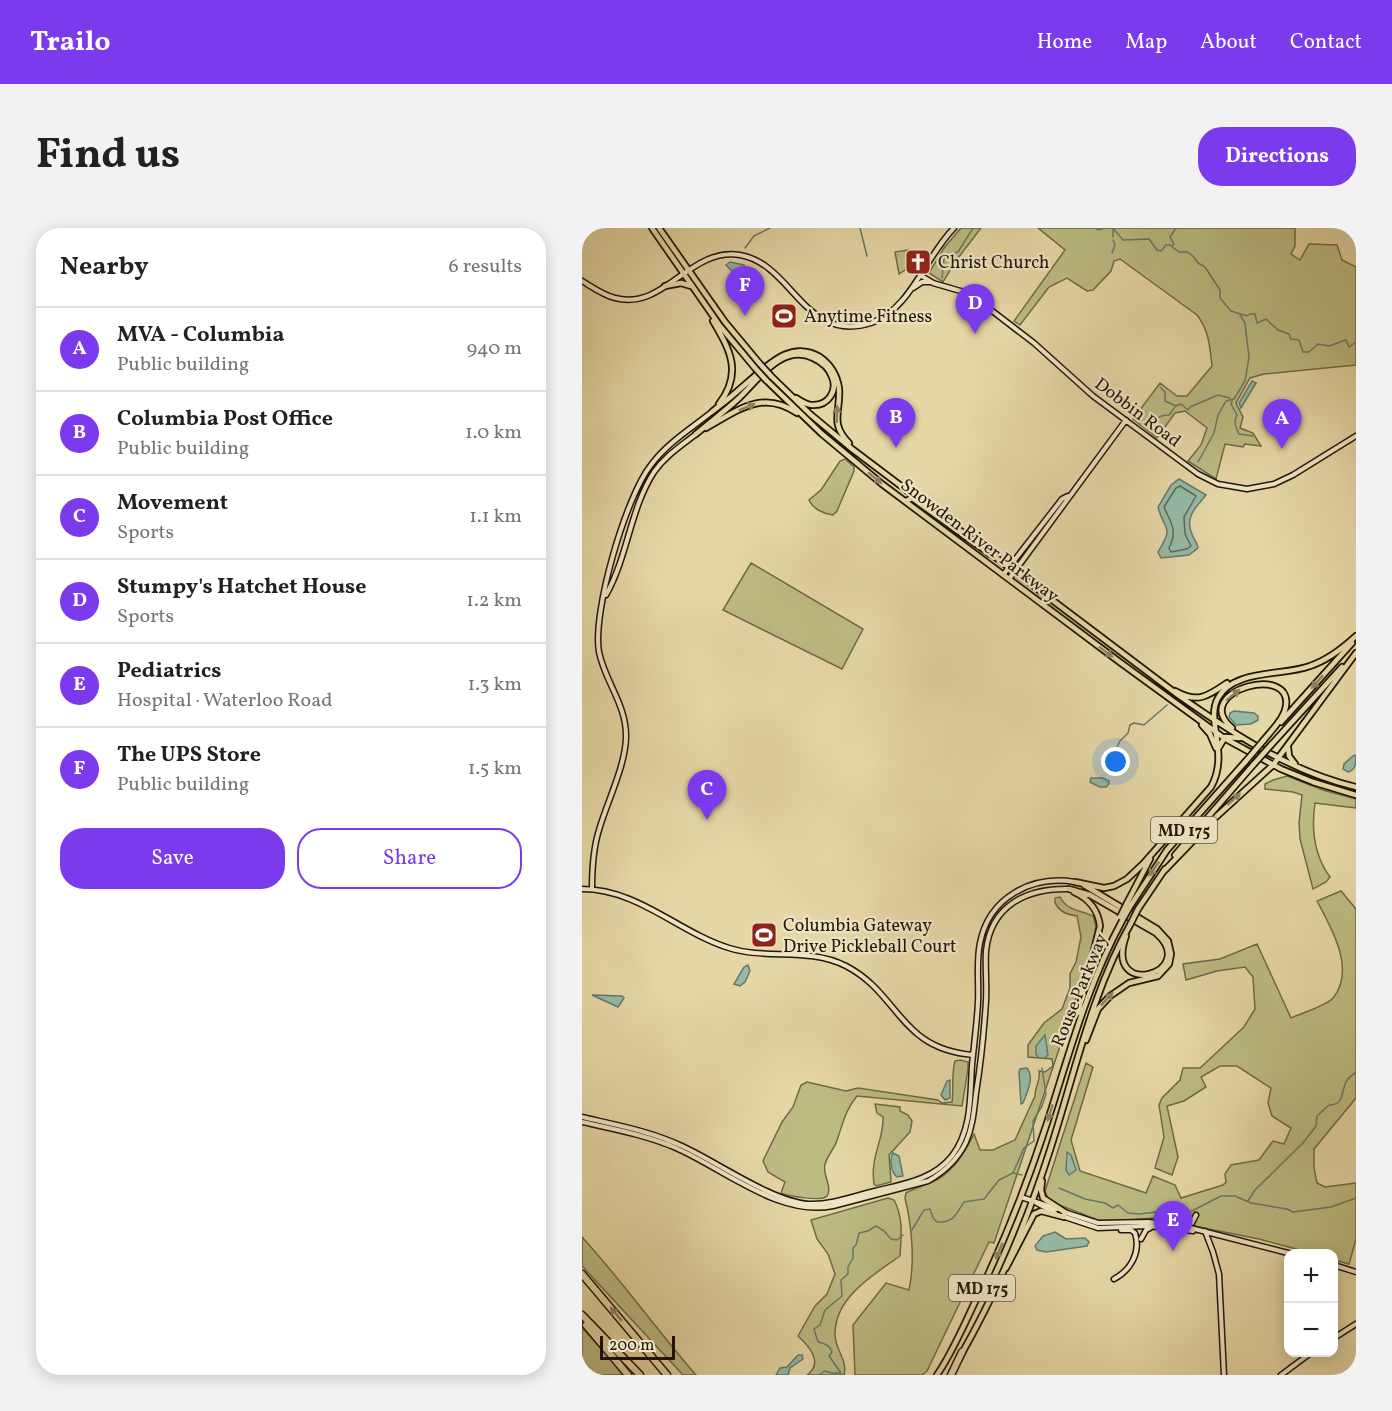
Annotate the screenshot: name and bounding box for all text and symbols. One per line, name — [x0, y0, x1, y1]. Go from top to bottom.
text: Trailo — [30, 23, 111, 62]
text: Home — [1037, 28, 1092, 57]
text: Map — [1125, 28, 1167, 57]
text: About — [1200, 28, 1257, 57]
text: Contact — [1290, 28, 1362, 57]
text: Find us — [36, 127, 180, 186]
button: Directions — [1198, 127, 1356, 186]
church icon: Christ Church — [903, 247, 933, 277]
text: Nearby — [60, 249, 149, 285]
place label: Christ Church — [938, 251, 1050, 276]
text: 6 results — [449, 253, 522, 281]
pin: F — [726, 266, 764, 316]
pin: D — [956, 285, 994, 334]
sports icon: Anytime Fitness — [769, 301, 799, 331]
place label: Anytime Fitness — [804, 305, 932, 330]
text: MVA - Columbia — [117, 320, 285, 351]
text: A — [72, 335, 87, 363]
text: 940 m — [467, 335, 522, 363]
text: Public building — [117, 351, 249, 379]
street label: Dobbin Road — [1089, 372, 1186, 454]
pin: B — [876, 398, 916, 448]
pin: A — [1262, 400, 1302, 449]
one-way arrow — [739, 402, 757, 412]
text: Columbia Post Office — [117, 404, 333, 435]
one-way arrow — [832, 404, 842, 423]
text: B — [73, 419, 86, 447]
text: 1.0 km — [465, 419, 522, 447]
text: Public building — [117, 435, 249, 463]
one-way arrow — [867, 471, 883, 484]
street label: Snowden River Parkway — [895, 473, 1064, 609]
text: Movement — [117, 488, 228, 519]
text: C — [73, 503, 86, 531]
text: 1.1 km — [469, 503, 522, 531]
text: Sports — [117, 519, 174, 547]
text: Stumpy's Hatchet House — [117, 572, 367, 603]
text: D — [72, 587, 87, 615]
text: 1.2 km — [466, 587, 522, 615]
text: Sports — [117, 603, 174, 631]
one-way arrow — [1098, 646, 1113, 658]
text: Pediatrics — [117, 656, 221, 687]
text: E — [73, 671, 86, 699]
text: 1.3 km — [467, 671, 522, 699]
one-way arrow — [1311, 674, 1324, 689]
text: Hospital · Waterloo Road — [117, 687, 332, 715]
one-way arrow — [1225, 689, 1241, 702]
text: The UPS Store — [117, 740, 261, 771]
your location — [1101, 747, 1130, 776]
text: F — [74, 755, 85, 783]
text: 1.5 km — [468, 755, 522, 783]
pin: C — [688, 770, 726, 820]
text: Public building — [117, 771, 249, 799]
one-way arrow — [1227, 792, 1242, 806]
road number: MD 175 — [1151, 817, 1217, 843]
button: Save — [60, 828, 285, 889]
button: Share — [297, 828, 522, 889]
one-way arrow — [1148, 861, 1160, 877]
place label: Columbia Gateway Drive Pickleball Court — [783, 914, 956, 960]
sports icon: Columbia Gateway Drive Pickleball Court — [749, 920, 779, 950]
street label: Rouse Parkway — [1046, 930, 1115, 1051]
one-way arrow — [1100, 992, 1114, 1007]
one-way arrow — [1045, 1104, 1054, 1122]
pin: E — [1154, 1202, 1192, 1251]
one-way arrow — [994, 1242, 1004, 1260]
map controls — [1284, 1249, 1338, 1357]
button: + — [1284, 1249, 1338, 1303]
road number: MD 175 — [949, 1275, 1015, 1301]
button: − — [1284, 1303, 1338, 1357]
one-way arrow — [610, 1307, 622, 1322]
scale bar — [600, 1333, 675, 1360]
text: 200 m — [609, 1335, 654, 1357]

